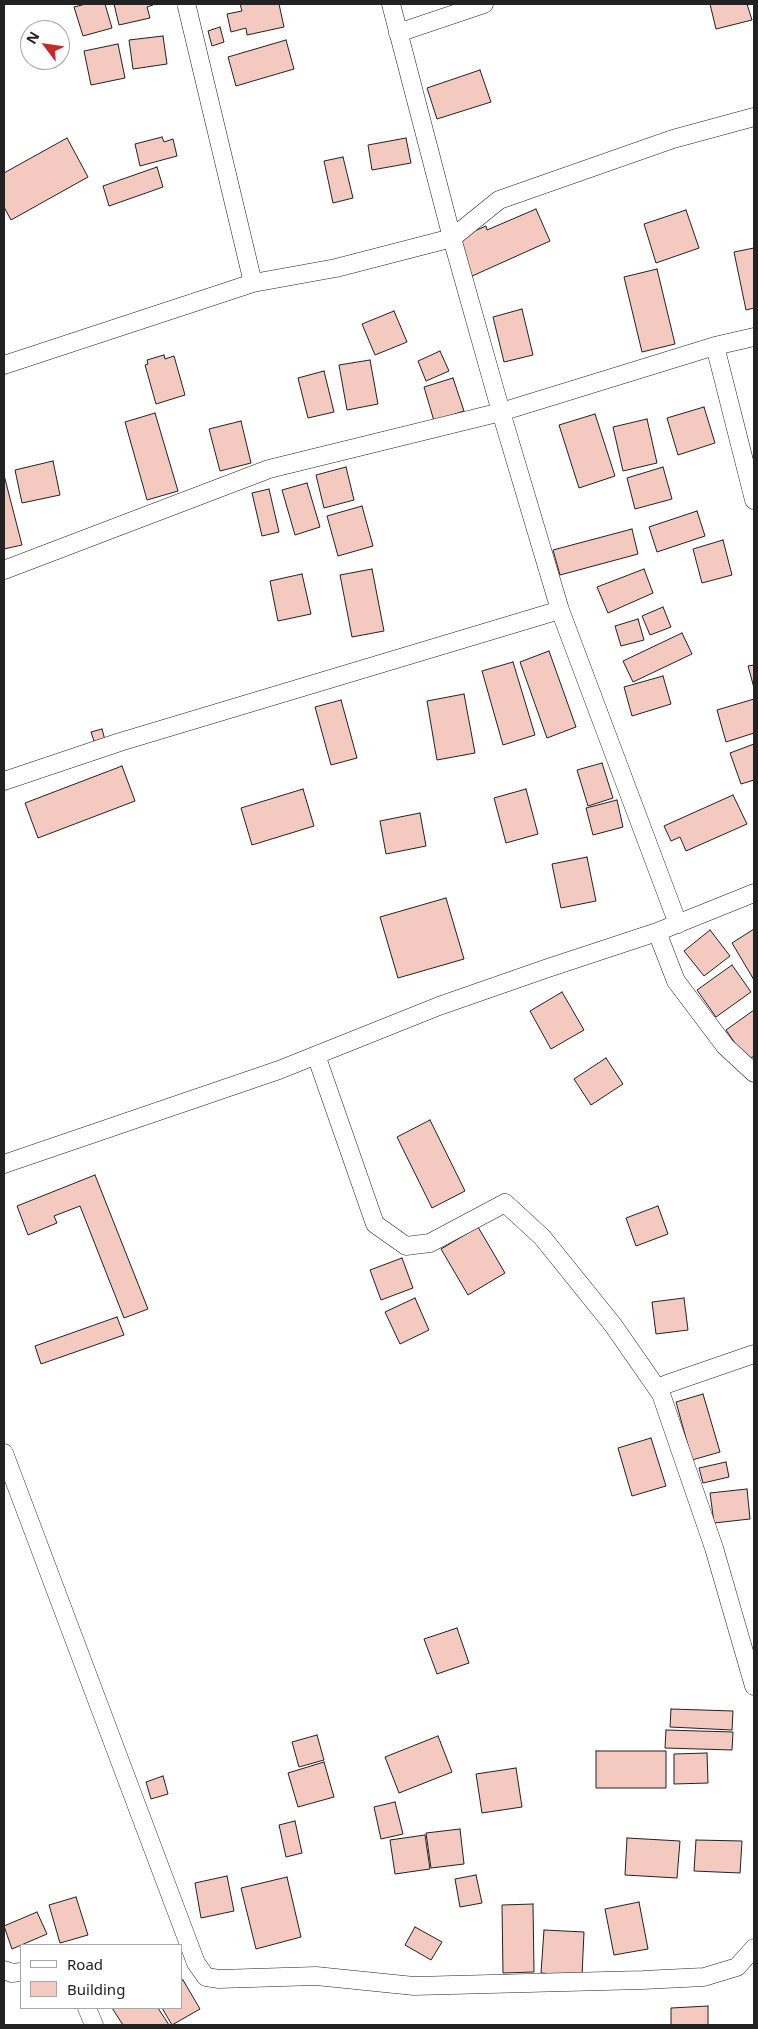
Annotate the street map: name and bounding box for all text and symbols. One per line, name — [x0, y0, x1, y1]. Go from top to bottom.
north arrow — [20, 20, 70, 70]
text: N — [21, 28, 44, 47]
legend — [20, 1944, 182, 2009]
text: Road — [67, 1954, 103, 1974]
text: Building — [67, 1979, 125, 1999]

